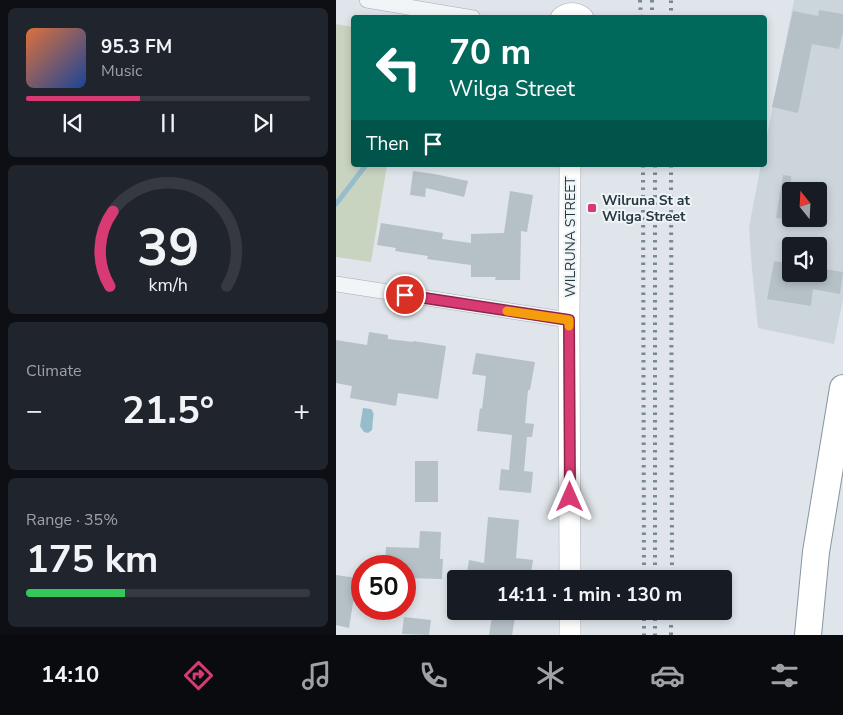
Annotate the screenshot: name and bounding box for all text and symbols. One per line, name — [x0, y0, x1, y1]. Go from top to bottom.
text: 70 m — [449, 29, 531, 76]
text: 95.3 FM — [101, 34, 172, 60]
icon: left — [366, 35, 431, 100]
text: Music — [101, 60, 142, 82]
text: Wilga Street — [449, 74, 575, 104]
icon: previous — [59, 109, 87, 137]
icon: pause — [154, 109, 182, 137]
icon: next — [249, 109, 277, 137]
icon: arrive — [419, 130, 447, 158]
text: Then — [366, 131, 409, 157]
street label: WILRUNA STREET — [561, 176, 580, 298]
north arrow — [782, 182, 827, 228]
map controls — [782, 182, 827, 282]
place label: Wilruna St at Wilga Street — [602, 191, 690, 226]
marker: Wilruna St at Wilga Street — [586, 202, 598, 214]
text: 39 — [137, 212, 199, 283]
button: sound — [782, 237, 827, 282]
text: km/h — [148, 273, 188, 297]
pin — [384, 274, 426, 316]
icon: arrive — [391, 281, 419, 309]
text: Climate — [26, 360, 81, 382]
text: 21.5° — [122, 385, 214, 436]
text: − — [26, 392, 43, 430]
text: + — [293, 392, 310, 430]
position arrow — [543, 470, 595, 522]
text: Range · 35% — [26, 509, 118, 531]
text: 175 km — [26, 534, 158, 585]
speed limit sign: 50 — [351, 555, 416, 620]
text: 14:11 · 1 min · 130 m — [497, 582, 682, 608]
icon: directions — [181, 658, 216, 693]
icon: music — [299, 658, 334, 693]
icon: phone — [416, 658, 451, 693]
icon: climate — [533, 658, 568, 693]
icon: car — [650, 658, 685, 693]
icon: filters — [767, 658, 802, 693]
text: 14:10 — [41, 660, 99, 690]

